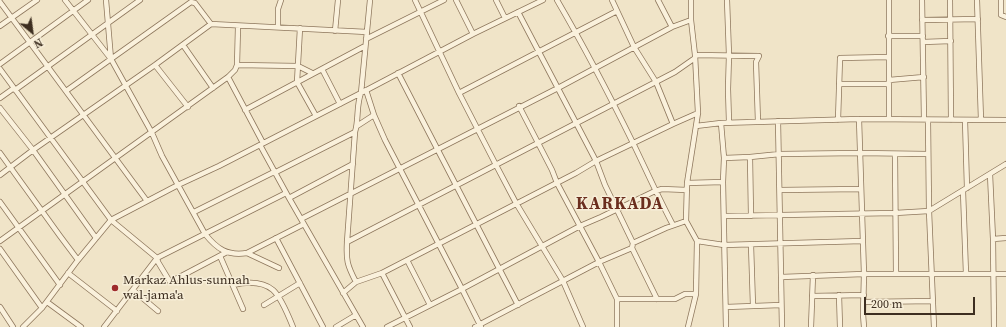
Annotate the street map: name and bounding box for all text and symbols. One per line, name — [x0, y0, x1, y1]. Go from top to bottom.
north arrow — [12, 12, 52, 52]
text: N — [31, 34, 45, 51]
district label: KARKADA — [576, 195, 664, 215]
place label: Markaz Ahlus-sunnah wal-jama'a — [123, 273, 250, 304]
marker: Markaz Ahlus-sunnah wal-jama'a — [110, 283, 120, 293]
scale bar — [866, 289, 977, 315]
text: 200 m — [871, 296, 903, 312]

